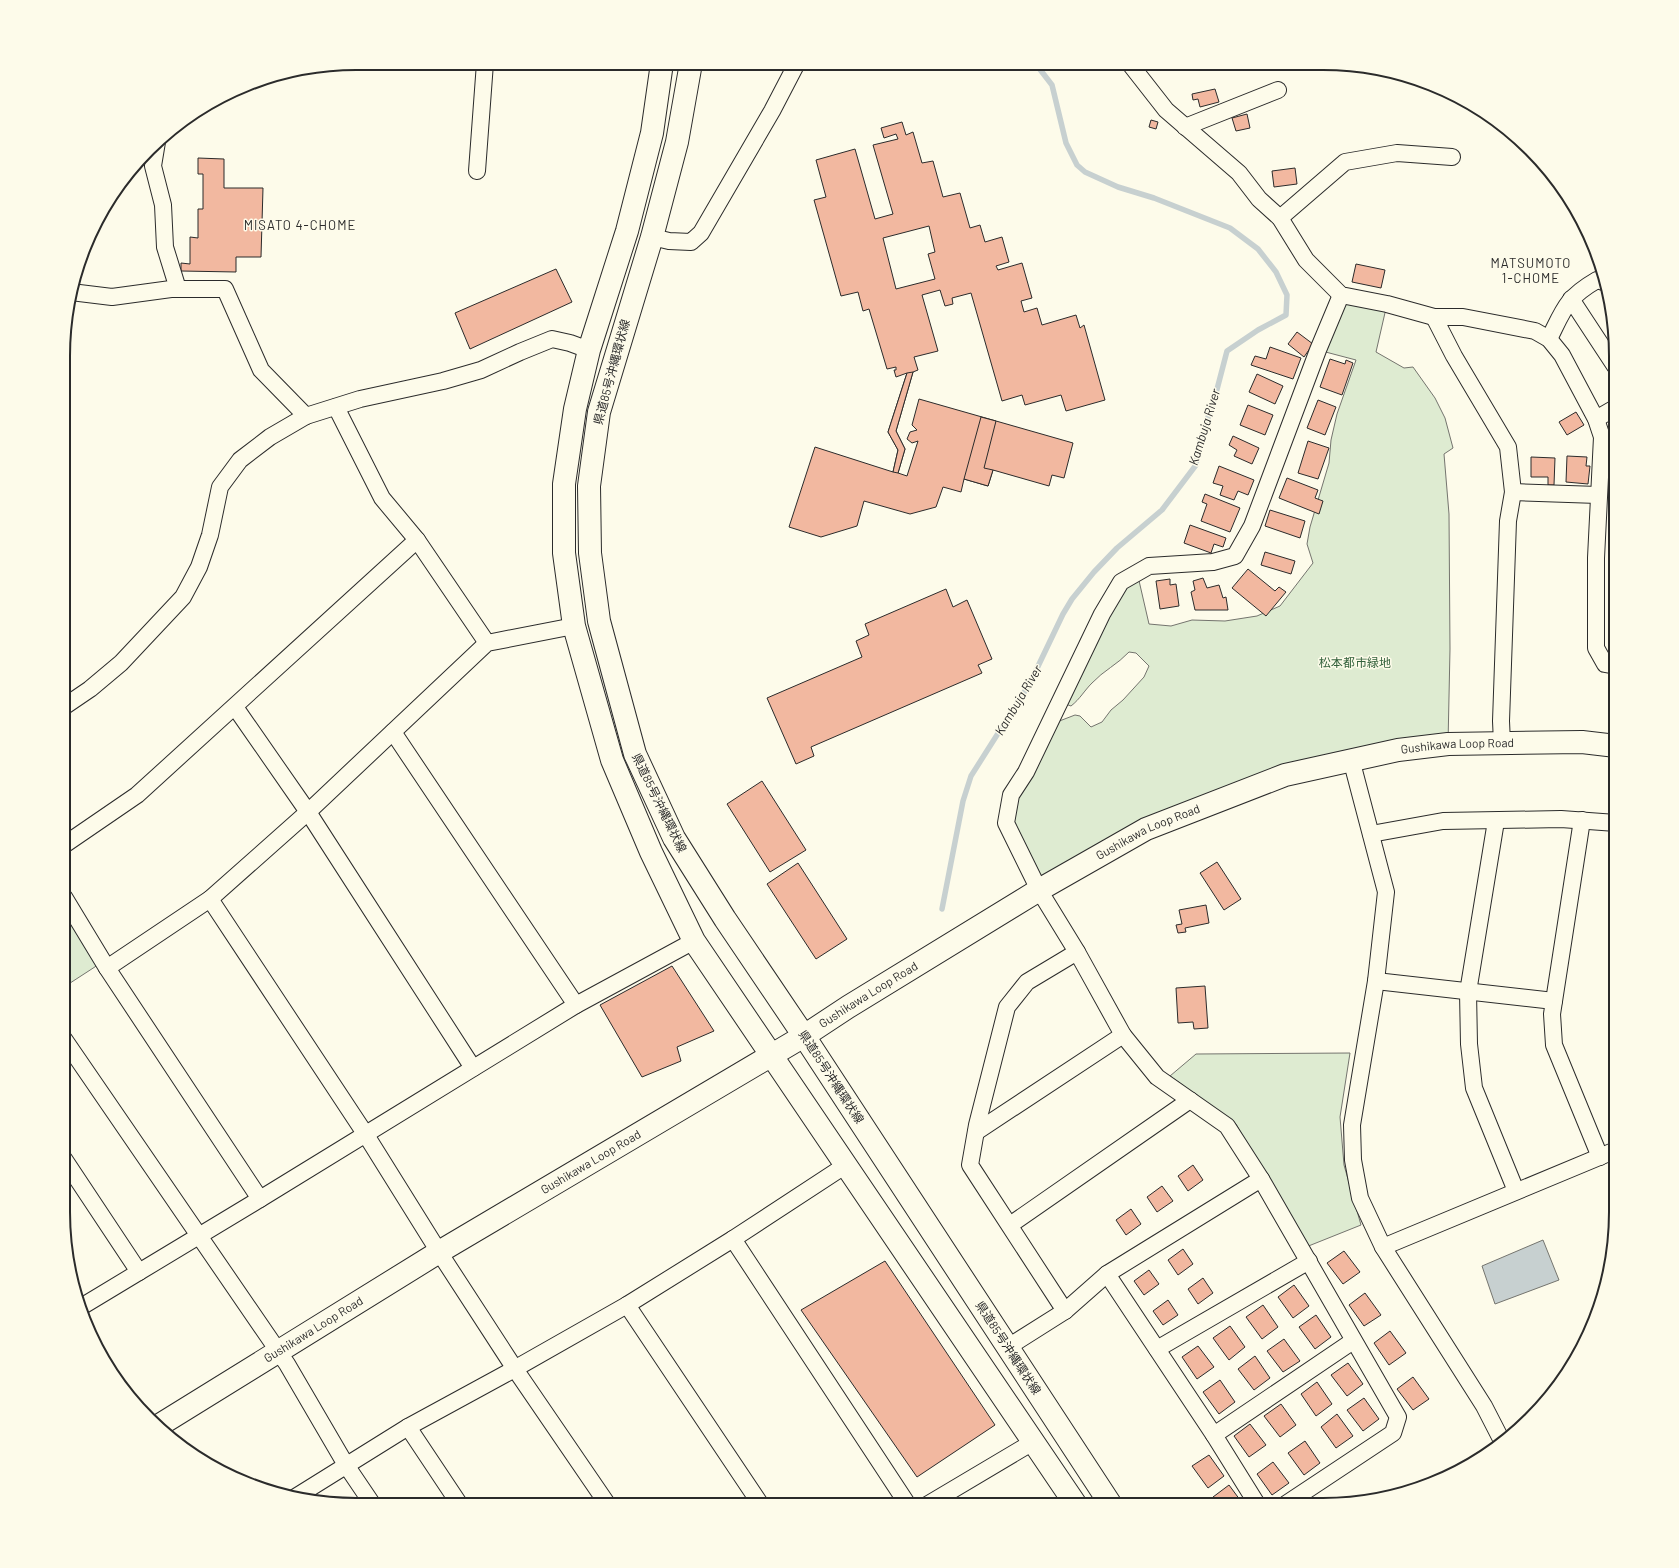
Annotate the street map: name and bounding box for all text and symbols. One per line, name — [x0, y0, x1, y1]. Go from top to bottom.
district label: MISATO 4-CHOME — [244, 217, 356, 233]
district label: MATSUMOTO 1-CHOME — [1491, 255, 1571, 286]
street label: 県道85号沖縄環状線 — [590, 318, 632, 426]
water label: Kambuja River — [1185, 387, 1223, 467]
park label: 松本都市緑地 — [1319, 655, 1391, 669]
water label: Kambuja River — [991, 662, 1045, 738]
street label: Gushikawa Loop Road — [1400, 735, 1514, 756]
street label: 県道85号沖縄環状線 — [630, 751, 690, 854]
street label: Gushikawa Loop Road — [1093, 801, 1202, 862]
street label: Gushikawa Loop Road — [816, 958, 920, 1030]
street label: 県道85号沖縄環状線 — [796, 1027, 867, 1126]
street label: Gushikawa Loop Road — [538, 1126, 643, 1196]
street label: Gushikawa Loop Road — [261, 1293, 365, 1365]
street label: 県道85号沖縄環状線 — [973, 1298, 1044, 1397]

